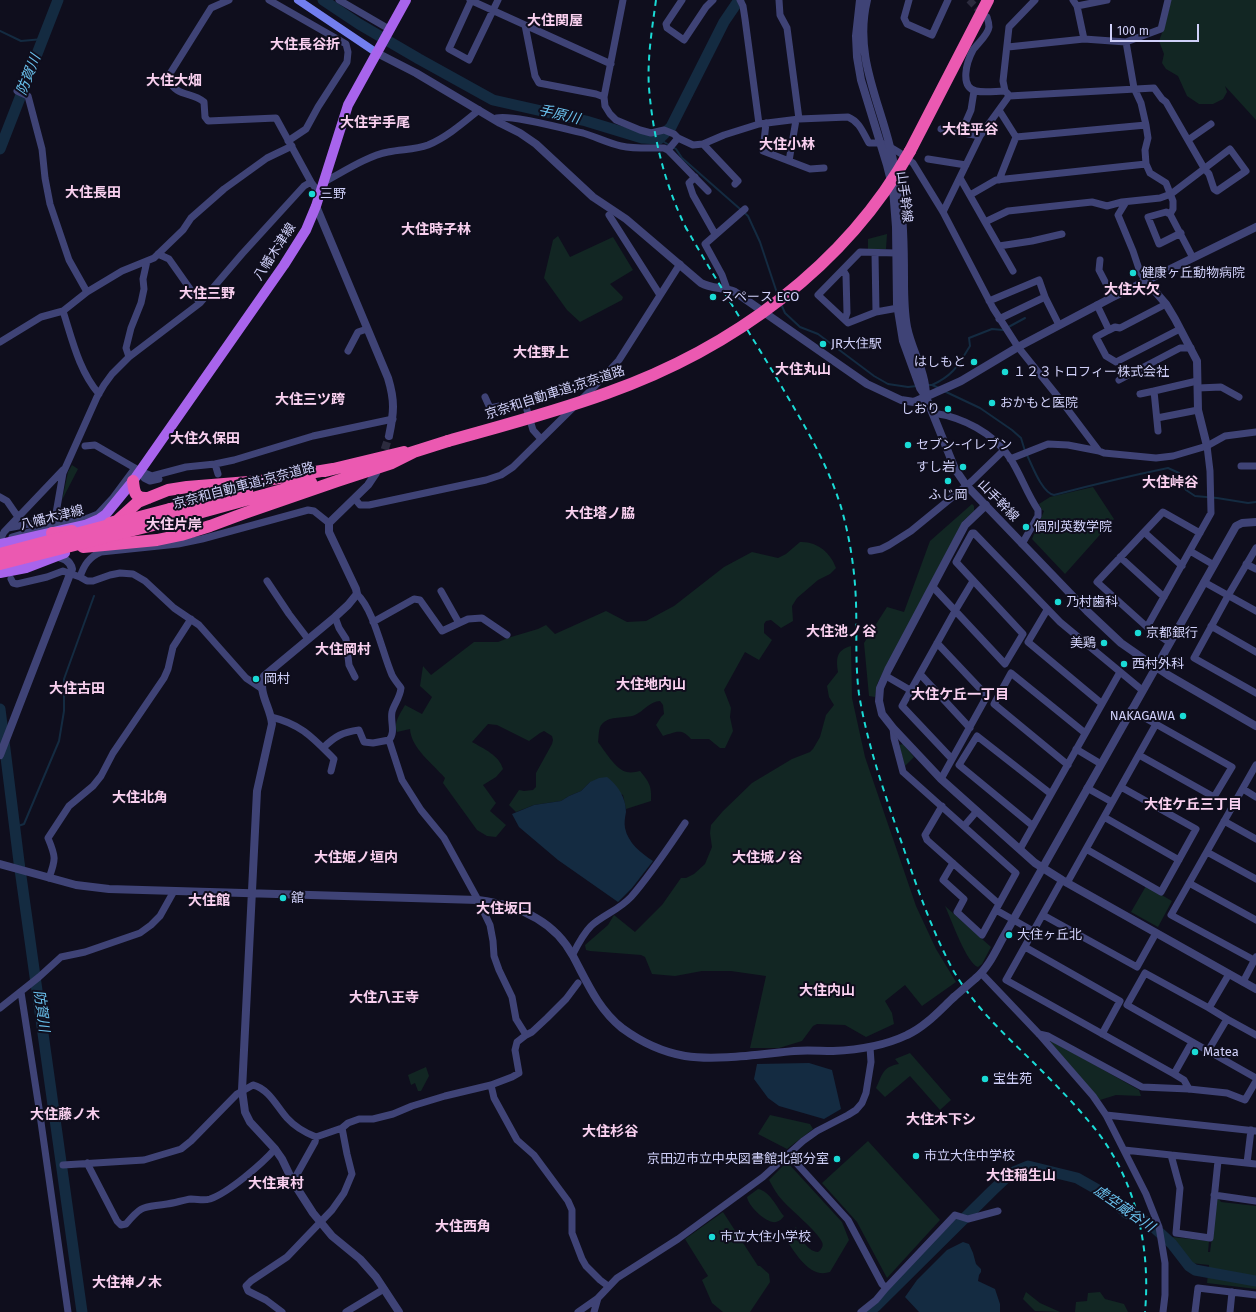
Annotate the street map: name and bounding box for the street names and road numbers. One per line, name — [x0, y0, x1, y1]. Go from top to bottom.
street label: 山手幹線 — [893, 170, 915, 224]
street label: 八幡木津線 — [251, 220, 299, 284]
street label: 京奈和自動車道;京奈道路 — [483, 363, 627, 423]
street label: 京奈和自動車道;京奈道路 — [171, 460, 317, 512]
street label: 山手幹線 — [974, 477, 1022, 525]
street label: 八幡木津線 — [19, 503, 85, 533]

